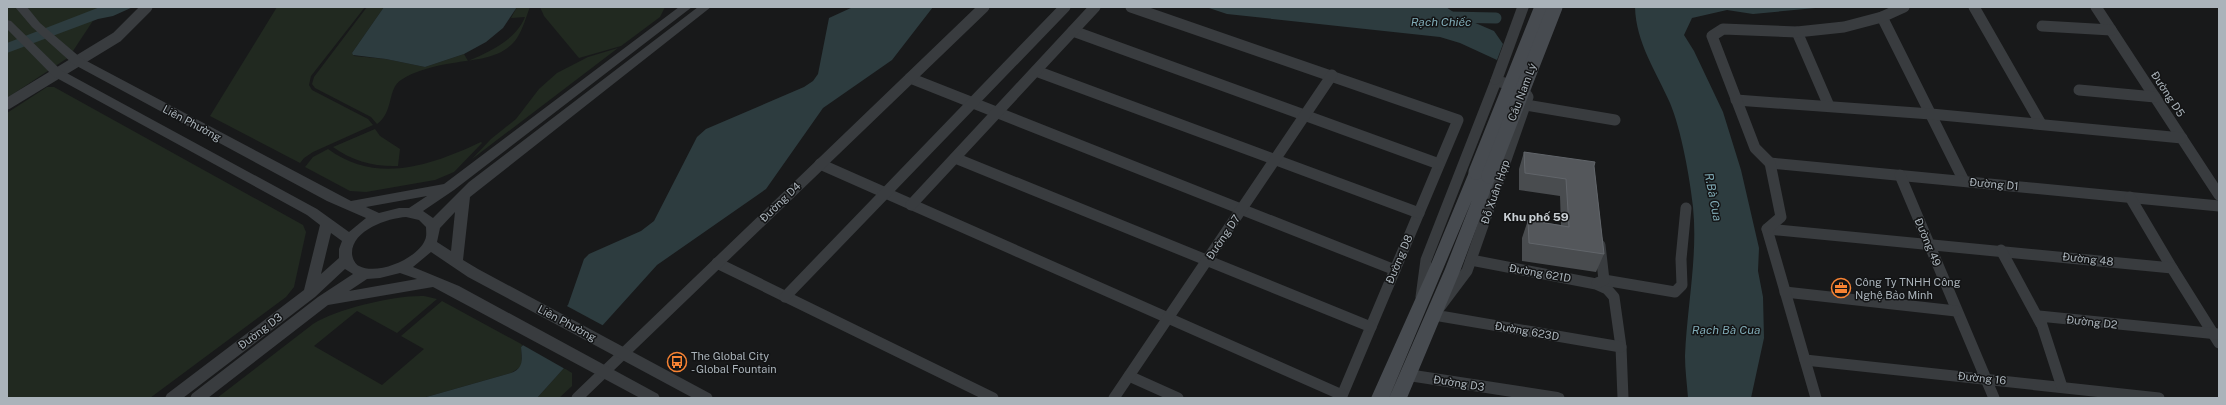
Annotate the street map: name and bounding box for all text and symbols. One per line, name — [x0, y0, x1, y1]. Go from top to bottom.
water label: Rạch Chiếc — [1411, 15, 1471, 29]
street label: Cầu Nam Lý — [1505, 61, 1539, 123]
street label: Đường D5 — [2149, 69, 2187, 119]
street label: Liên Phường — [161, 103, 223, 143]
street label: Đỗ Xuân Hợp — [1478, 158, 1512, 226]
water label: R.Bà Cua — [1701, 172, 1725, 222]
street label: Đường D1 — [1969, 176, 2019, 192]
street label: Đường D4 — [757, 180, 803, 224]
district label: Khu phố 59 — [1503, 210, 1569, 224]
street label: Đường D7 — [1204, 212, 1243, 262]
street label: Đường 49 — [1913, 216, 1944, 268]
street label: Đường D8 — [1383, 233, 1415, 285]
street label: Đường 48 — [2062, 250, 2114, 268]
street label: Đường 621D — [1508, 262, 1572, 284]
place label: Công Ty TNHH Công Nghệ Bảo Minh — [1855, 276, 1961, 301]
office icon: Công Ty TNHH Công Nghệ Bảo Minh — [1830, 277, 1852, 299]
street label: Liên Phường — [536, 303, 598, 343]
street label: Đường D3 — [236, 311, 284, 351]
street label: Đường D2 — [2066, 313, 2119, 331]
street label: Đường 623D — [1494, 319, 1560, 343]
water label: Rạch Bà Cua — [1692, 323, 1760, 337]
place label: The Global City - Global Fountain — [691, 350, 777, 375]
bus stop icon: The Global City - Global Fountain — [666, 351, 688, 373]
street label: Đường 16 — [1957, 369, 2007, 387]
street label: Đường D3 — [1432, 373, 1486, 393]

